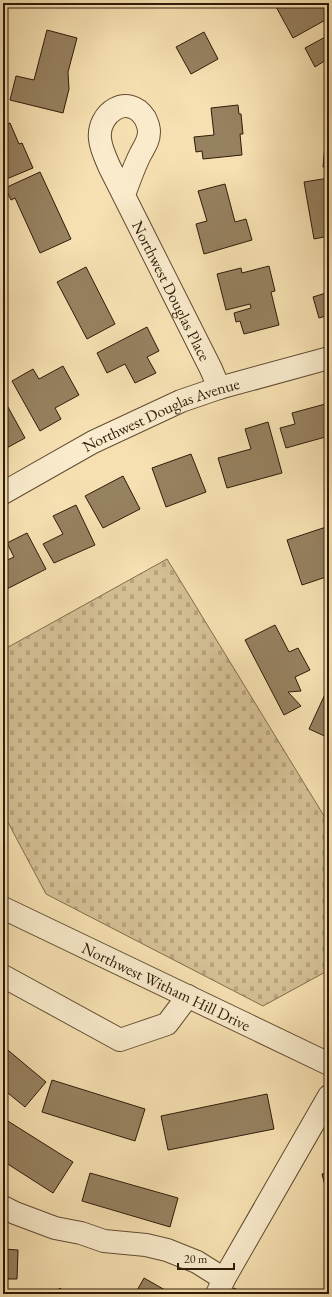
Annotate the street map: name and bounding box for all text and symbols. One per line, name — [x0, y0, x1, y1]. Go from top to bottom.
street label: Northwest Douglas Place — [128, 217, 216, 364]
street label: Northwest Douglas Avenue — [78, 372, 242, 457]
street label: Northwest Witham Hill Drive — [78, 937, 254, 1035]
scale bar — [178, 1245, 234, 1271]
text: 20 m — [184, 1251, 208, 1267]

